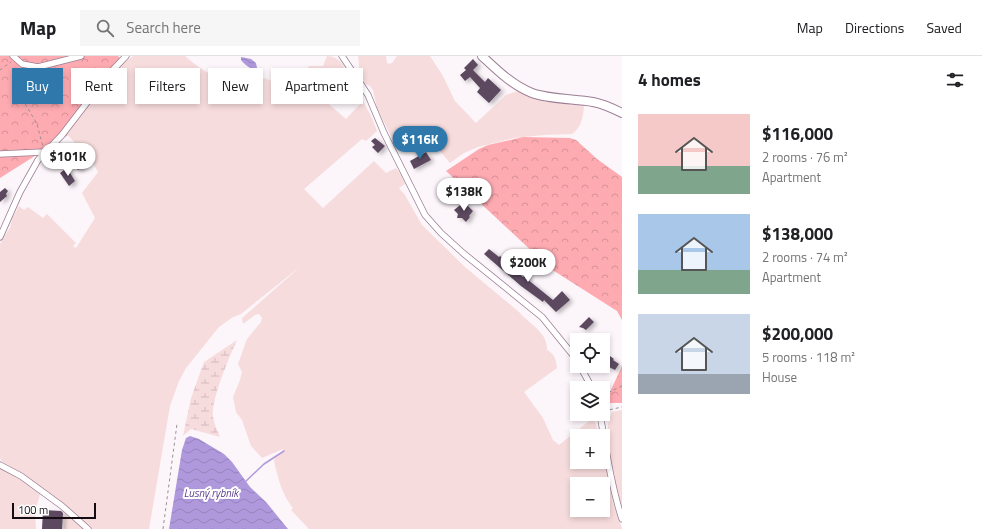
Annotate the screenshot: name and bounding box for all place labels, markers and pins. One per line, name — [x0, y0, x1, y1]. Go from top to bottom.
pin: $116K — [392, 126, 448, 160]
pin: $101K — [40, 143, 96, 177]
pin: $138K — [436, 178, 492, 212]
pin: $200K — [500, 249, 556, 283]

